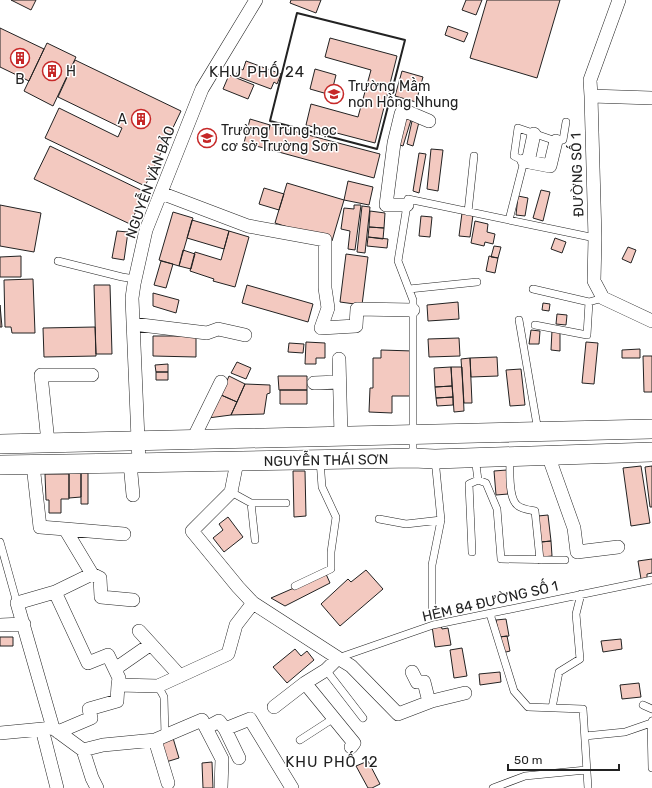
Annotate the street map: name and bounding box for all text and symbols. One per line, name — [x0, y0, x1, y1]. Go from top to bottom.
building icon: B — [9, 47, 31, 69]
building icon: H — [41, 60, 63, 82]
district label: KHU PHỐ 24 — [209, 61, 305, 81]
place label: H — [66, 63, 76, 80]
place label: B — [15, 71, 25, 88]
place label: Trường Mầm non Hồng Nhung — [348, 77, 458, 111]
school or university icon: Trường Mầm non Hồng Nhung — [323, 83, 345, 105]
building icon: A — [130, 108, 152, 130]
place label: A — [118, 111, 128, 128]
place label: Trường Trung học cơ sở Trường Sơn — [221, 122, 338, 155]
street label: NGUYỄN VĂN BẢO — [121, 123, 179, 241]
school or university icon: Trường Trung học cơ sở Trường Sơn — [196, 127, 218, 149]
street label: ĐƯỜNG SỐ 1 — [565, 133, 587, 217]
street label: NGUYỄN THÁI SƠN — [264, 449, 388, 470]
street label: HẺM 84 ĐƯỜNG SỐ 1 — [420, 575, 560, 625]
scale bar — [508, 746, 619, 772]
district label: KHU PHỐ 12 — [285, 751, 379, 771]
text: 50 m — [514, 753, 542, 767]

